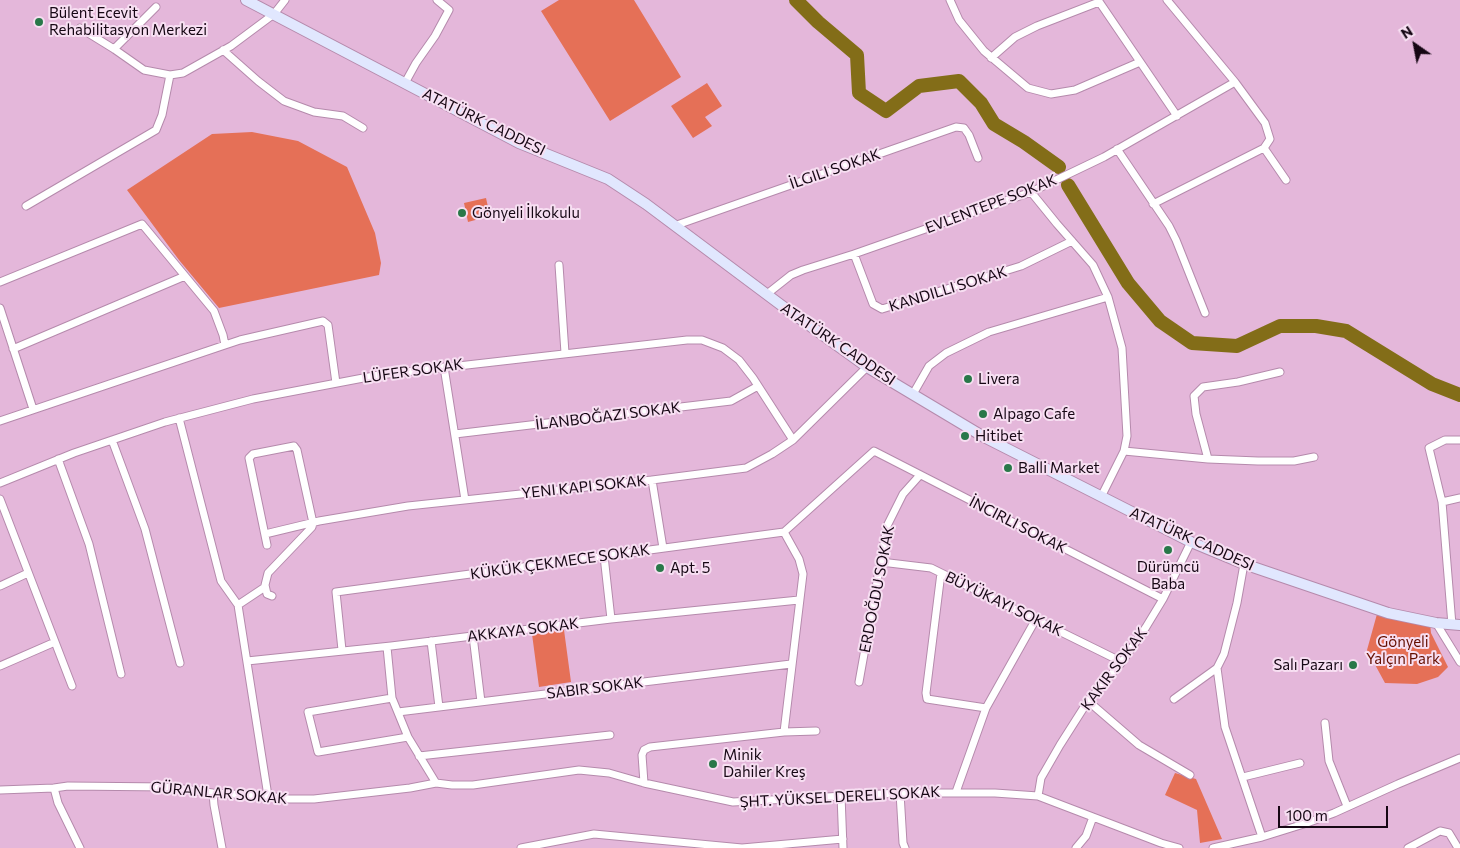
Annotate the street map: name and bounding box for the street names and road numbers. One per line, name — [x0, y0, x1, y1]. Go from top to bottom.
street label: ATATÜRK CADDESI — [420, 84, 548, 160]
street label: İLGILI SOKAK — [787, 145, 883, 193]
street label: EVLENTEPE SOKAK — [923, 171, 1059, 237]
street label: KANDILLI SOKAK — [887, 262, 1009, 316]
street label: ATATÜRK CADDESI — [777, 299, 899, 389]
street label: LÜFER SOKAK — [362, 355, 464, 387]
street label: İLANBOĞAZI SOKAK — [534, 398, 682, 434]
street label: YENI KAPI SOKAK — [521, 471, 647, 503]
street label: İNCIRLI SOKAK — [966, 493, 1070, 557]
street label: ATATÜRK CADDESI — [1127, 503, 1257, 575]
street label: ERDOĞDU SOKAK — [856, 524, 898, 654]
street label: KÜKÜK ÇEKMECE SOKAK — [469, 540, 651, 584]
street label: BÜYÜKAYI SOKAK — [942, 568, 1066, 640]
street label: AKKAYA SOKAK — [466, 614, 580, 646]
street label: KAKIR SOKAK — [1077, 624, 1151, 714]
street label: SABIR SOKAK — [546, 673, 644, 703]
street label: GÜRANLAR SOKAK — [150, 778, 288, 808]
street label: ŞHT. YÜKSEL DERELI SOKAK — [739, 783, 941, 811]

